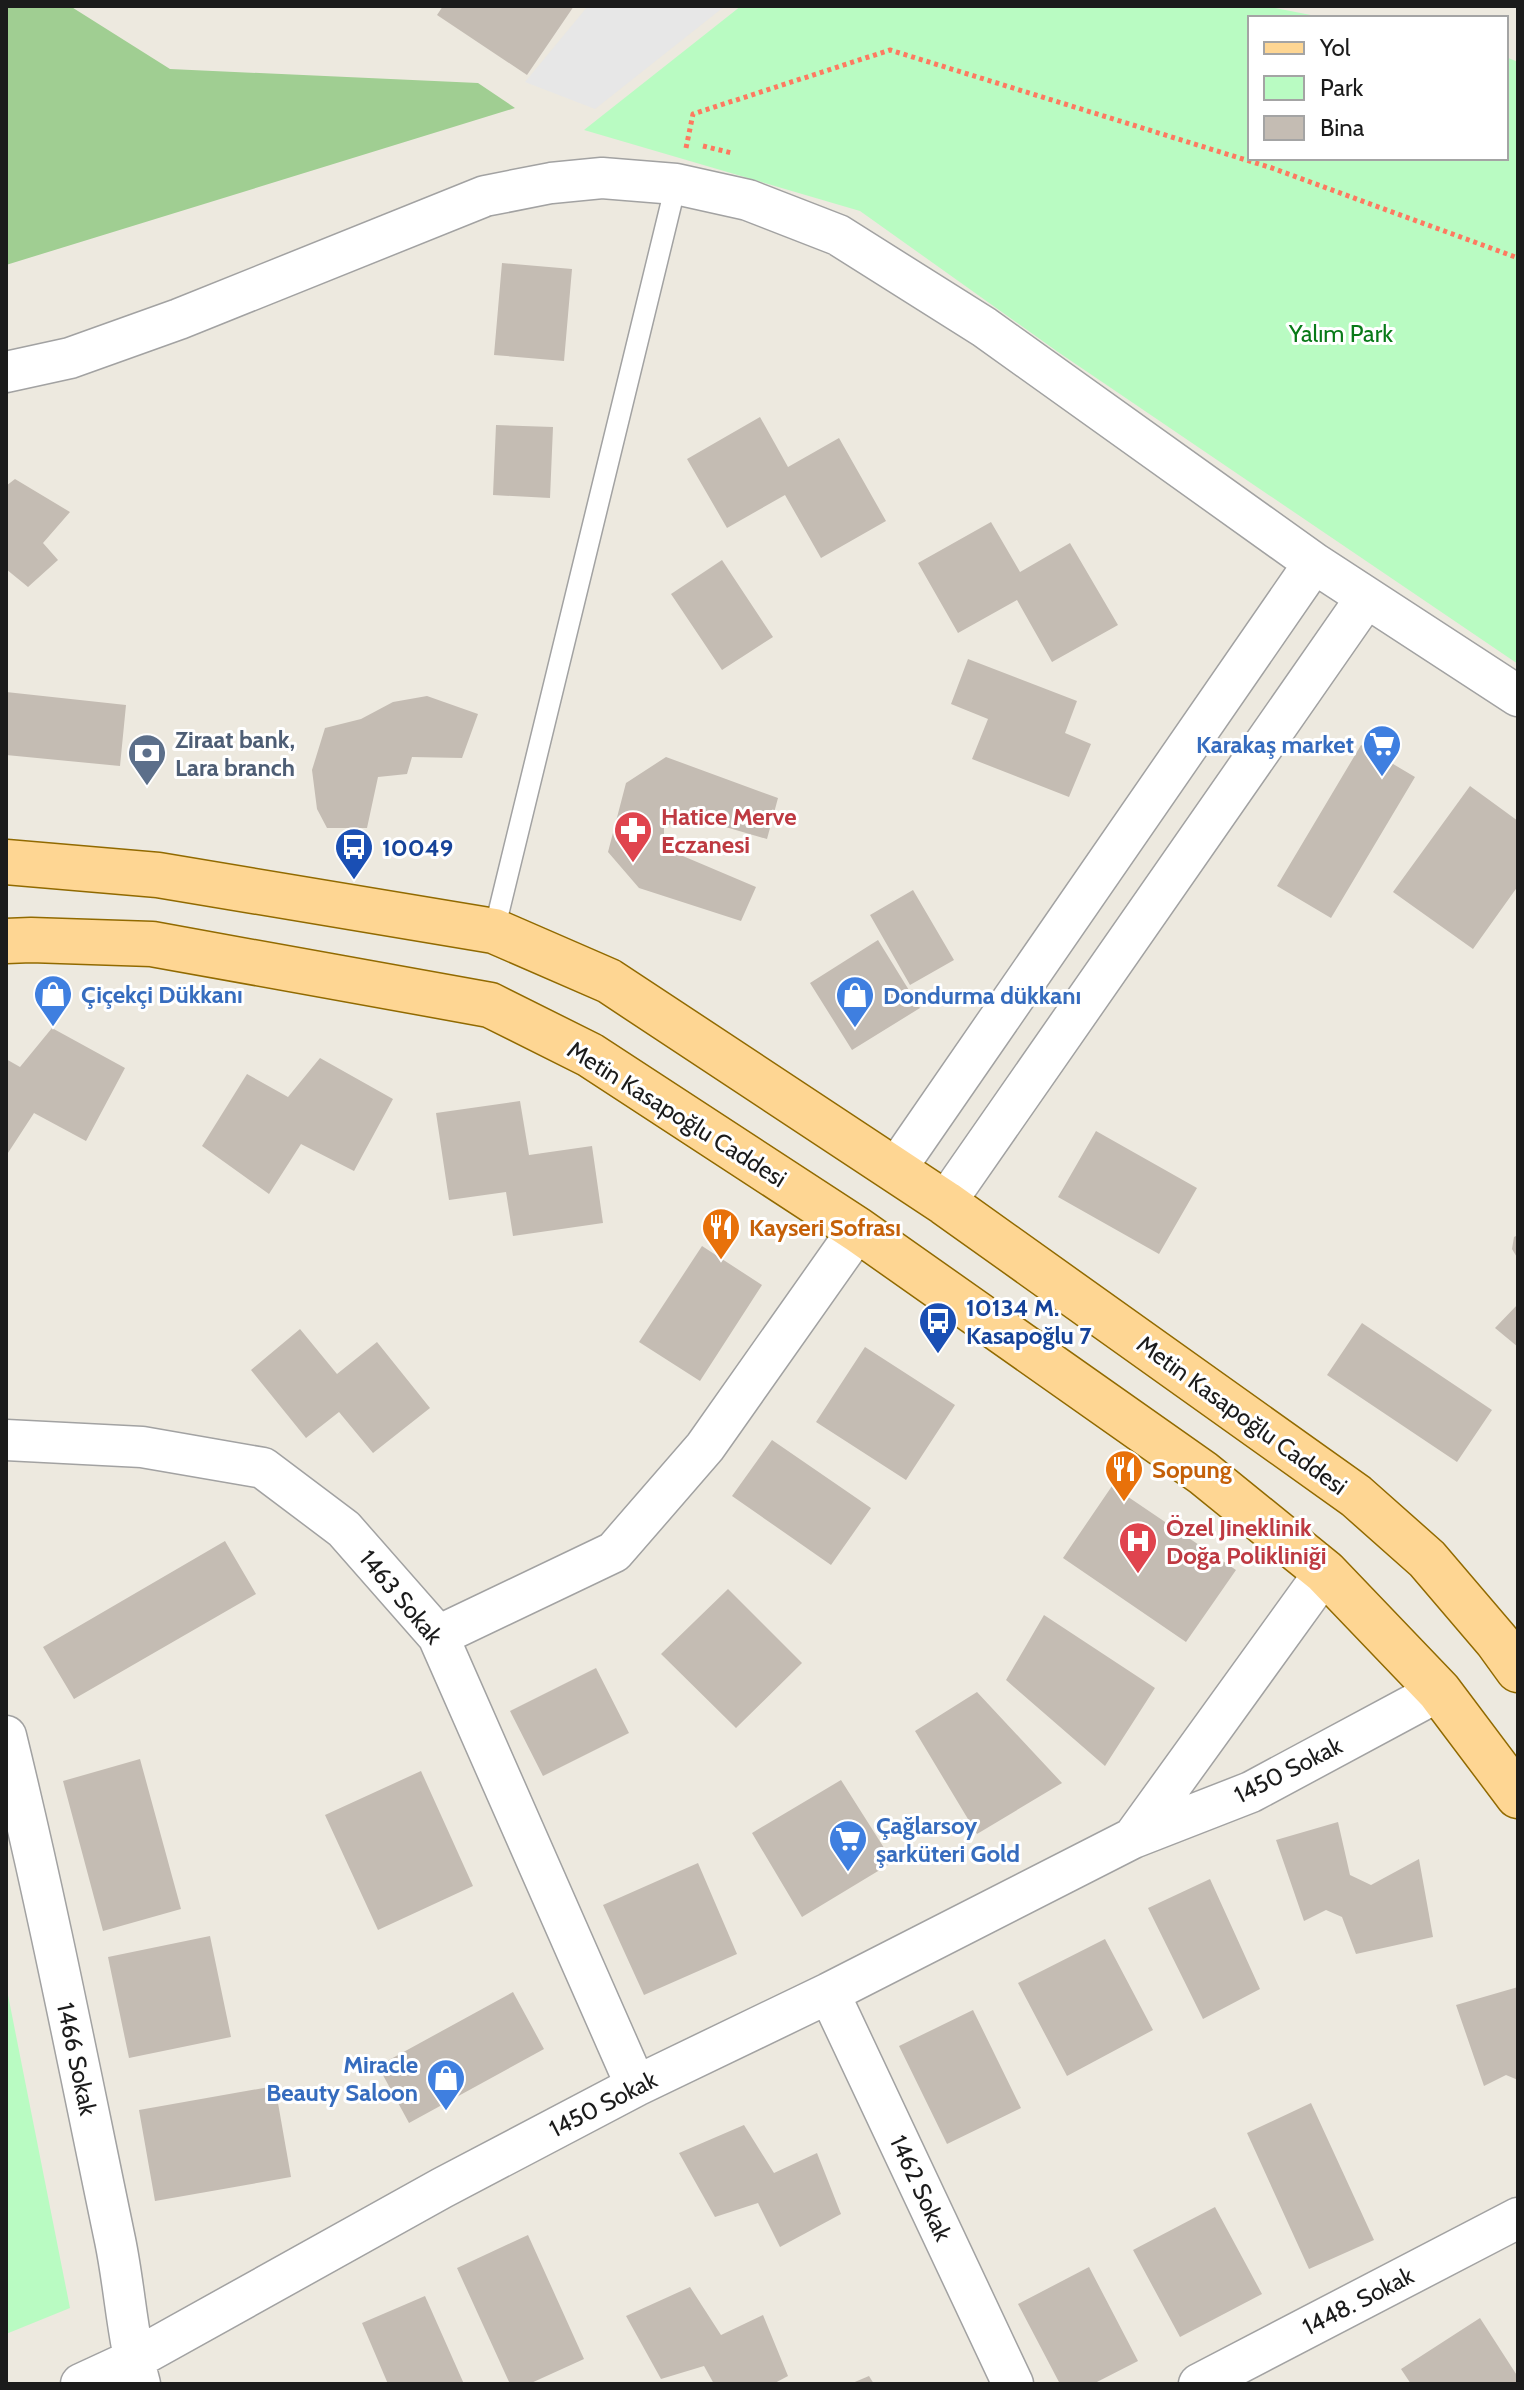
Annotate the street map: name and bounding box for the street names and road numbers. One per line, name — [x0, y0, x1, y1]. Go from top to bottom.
street label: Metin Kasapoğlu Caddesi — [562, 1035, 792, 1193]
street label: Metin Kasapoğlu Caddesi — [1131, 1329, 1353, 1501]
street label: 1463 Sokak — [353, 1544, 449, 1650]
street label: 1450 Sokak — [1229, 1730, 1347, 1809]
street label: 1466 Sokak — [51, 2000, 103, 2118]
street label: 1450 Sokak — [544, 2064, 662, 2143]
street label: 1462 Sokak — [884, 2130, 958, 2246]
street label: 1448. Sokak — [1298, 2261, 1419, 2341]

